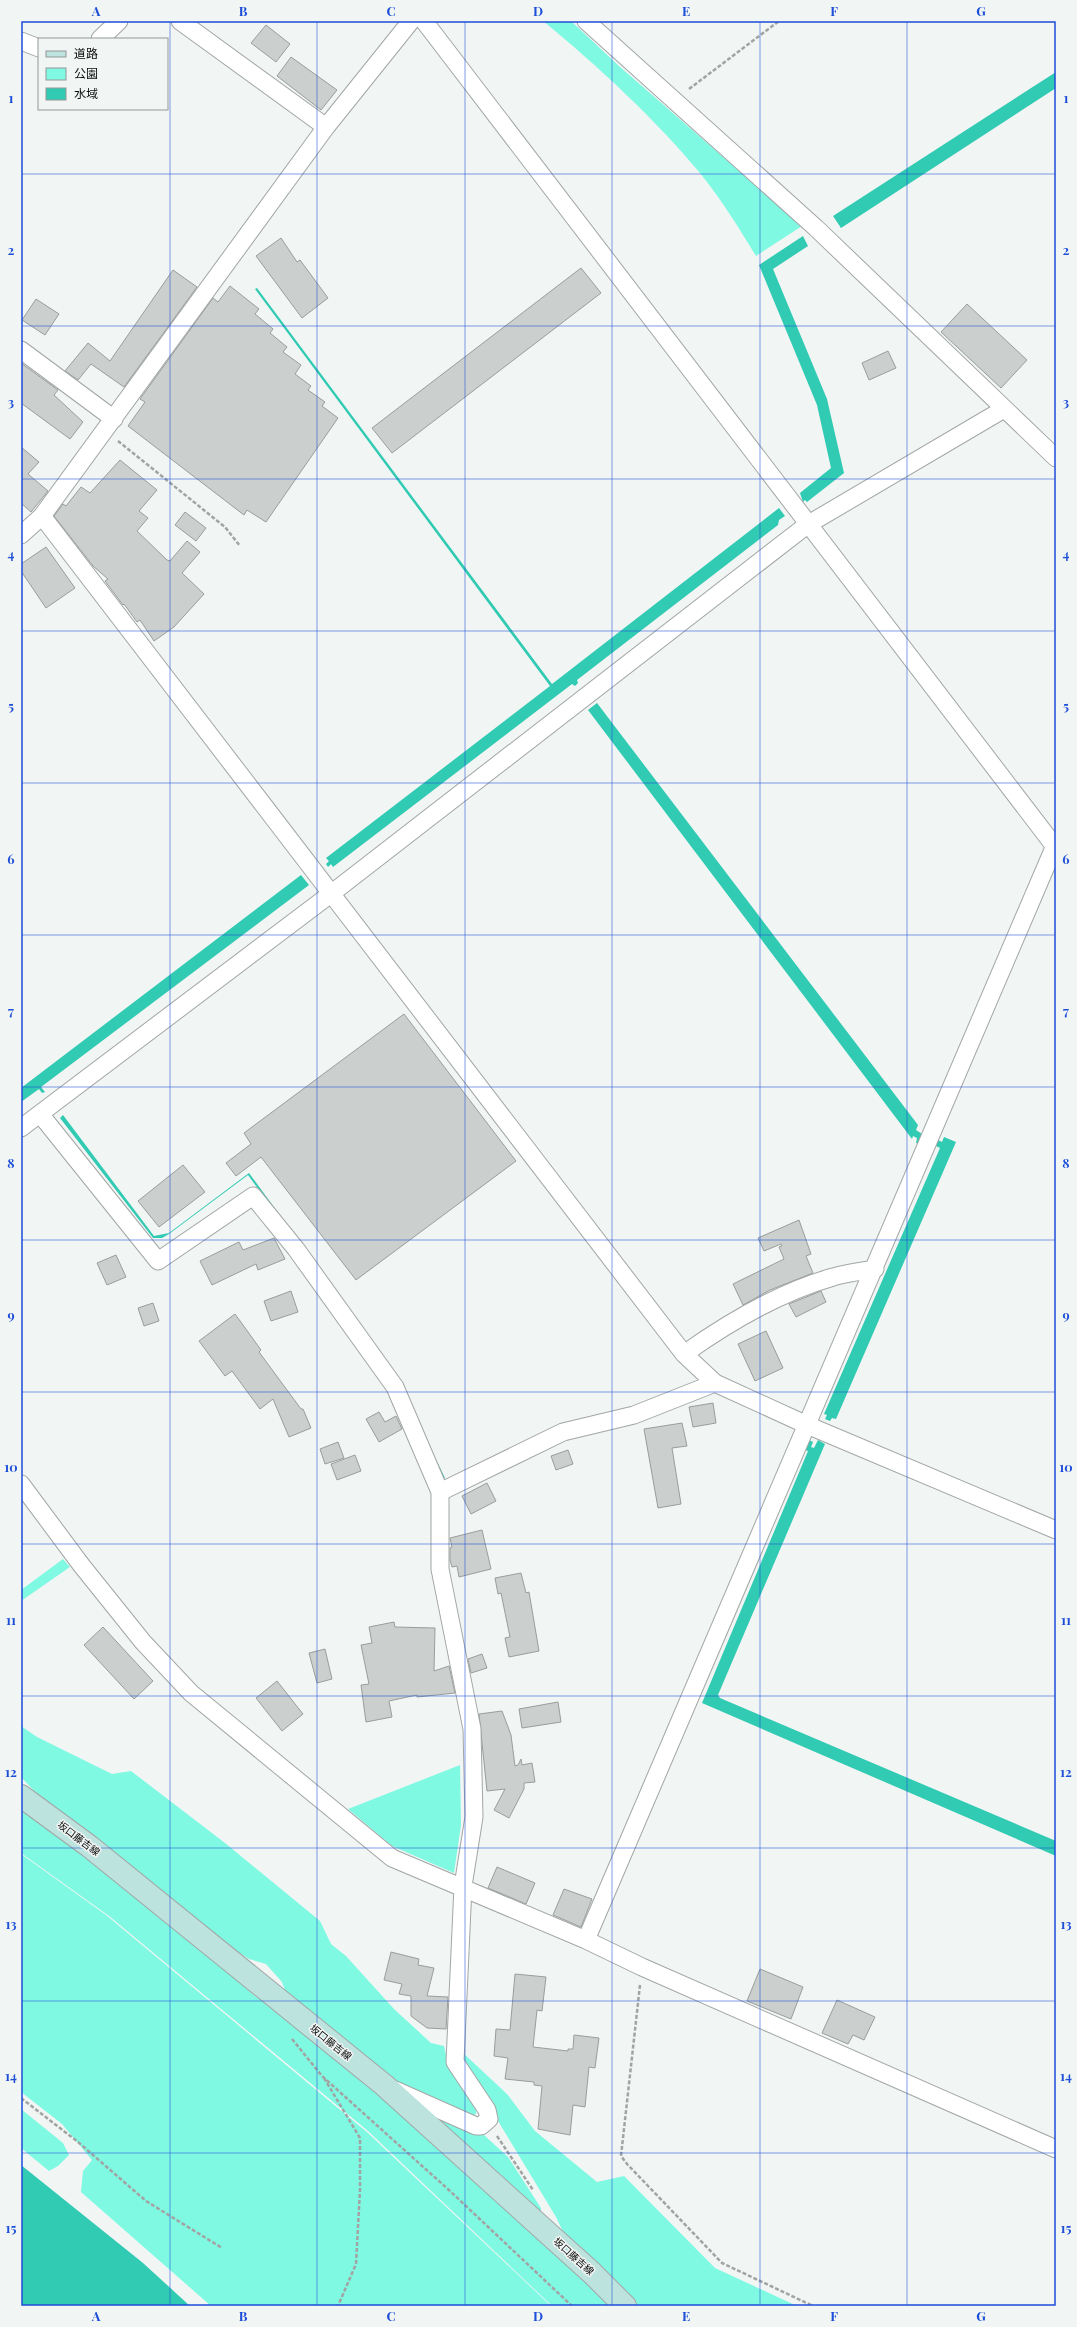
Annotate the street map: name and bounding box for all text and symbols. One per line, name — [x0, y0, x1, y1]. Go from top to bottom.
text: A — [91, 2, 101, 19]
text: B — [239, 2, 248, 19]
text: C — [386, 2, 396, 19]
text: D — [533, 2, 543, 19]
text: E — [682, 2, 690, 19]
text: F — [830, 2, 838, 19]
text: G — [976, 2, 986, 19]
legend — [38, 38, 168, 110]
text: 道路 — [74, 45, 98, 61]
text: 公園 — [74, 65, 98, 81]
text: 水域 — [74, 85, 98, 101]
text: 1 — [9, 89, 14, 106]
text: 1 — [1064, 89, 1069, 106]
text: 2 — [8, 241, 15, 258]
text: 2 — [1063, 241, 1070, 258]
text: 3 — [8, 393, 14, 410]
text: 3 — [1063, 393, 1069, 410]
text: 4 — [8, 545, 15, 562]
text: 4 — [1063, 545, 1070, 562]
text: 5 — [8, 697, 14, 714]
text: 5 — [1063, 697, 1069, 714]
text: 6 — [7, 850, 15, 867]
text: 6 — [1062, 850, 1070, 867]
text: 7 — [8, 1002, 14, 1019]
text: 7 — [1063, 1002, 1069, 1019]
text: 8 — [7, 1154, 15, 1171]
text: 8 — [1062, 1154, 1070, 1171]
text: 9 — [7, 1306, 15, 1323]
text: 9 — [1062, 1306, 1070, 1323]
text: 10 — [4, 1458, 18, 1475]
text: 10 — [1059, 1458, 1073, 1475]
text: 11 — [6, 1611, 16, 1628]
text: 11 — [1061, 1611, 1071, 1628]
text: 12 — [5, 1763, 17, 1780]
text: 12 — [1060, 1763, 1072, 1780]
street label: 坂口藤吉線 — [55, 1817, 103, 1859]
text: 13 — [5, 1915, 17, 1932]
text: 13 — [1060, 1915, 1072, 1932]
street label: 坂口藤吉線 — [307, 2021, 355, 2063]
text: 14 — [5, 2067, 17, 2084]
text: 14 — [1060, 2067, 1072, 2084]
text: 15 — [6, 2219, 16, 2236]
text: 15 — [1061, 2219, 1071, 2236]
street label: 坂口藤吉線 — [551, 2234, 597, 2278]
text: A — [91, 2307, 101, 2324]
text: B — [239, 2307, 248, 2324]
text: C — [386, 2307, 396, 2324]
text: D — [533, 2307, 543, 2324]
text: E — [682, 2307, 690, 2324]
text: F — [830, 2307, 838, 2324]
text: G — [976, 2307, 986, 2324]

